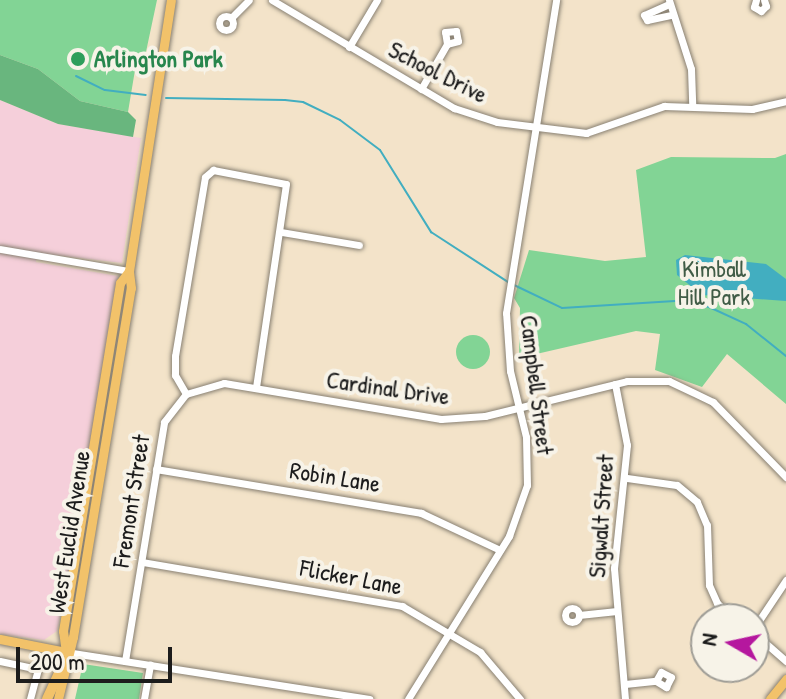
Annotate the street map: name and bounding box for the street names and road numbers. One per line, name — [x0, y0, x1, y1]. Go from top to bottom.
street label: School Drive — [384, 35, 492, 109]
street label: Campbell Street — [514, 314, 560, 456]
street label: Cardinal Drive — [325, 365, 451, 411]
street label: Fremont Street — [106, 432, 156, 570]
street label: West Euclid Avenue — [42, 449, 96, 615]
street label: Sigwalt Street — [582, 453, 620, 579]
street label: Robin Lane — [288, 456, 382, 498]
street label: Flicker Lane — [298, 553, 404, 601]

